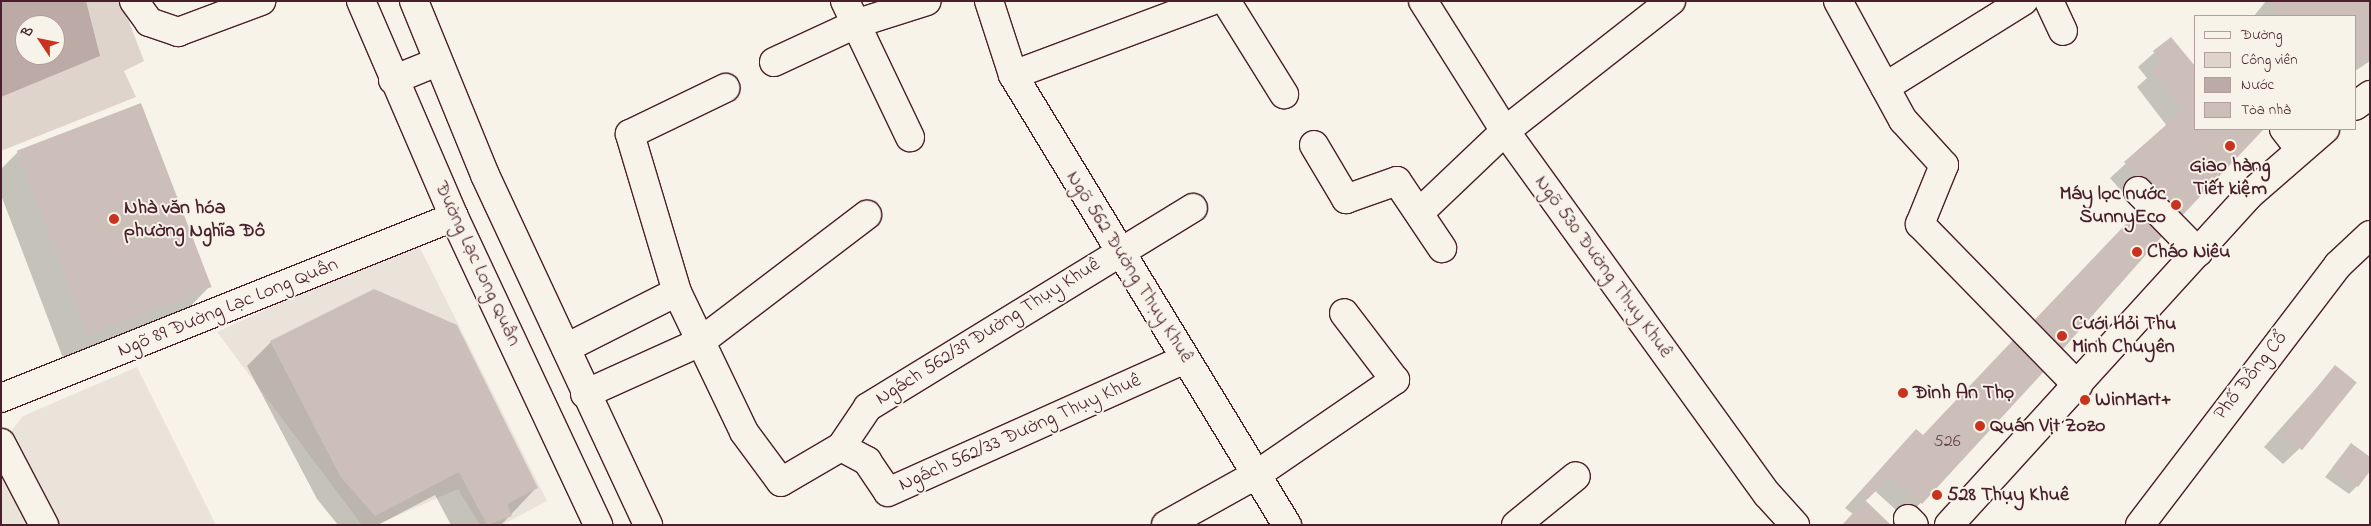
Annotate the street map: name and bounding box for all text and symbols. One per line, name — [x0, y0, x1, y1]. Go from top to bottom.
north arrow — [15, 15, 65, 65]
legend — [2194, 15, 2356, 130]
text: B — [17, 22, 39, 42]
text: Đường — [2241, 24, 2283, 46]
text: Công viên — [2241, 49, 2298, 71]
text: Nước — [2241, 74, 2274, 96]
text: Tòa nhà — [2241, 99, 2291, 121]
marker: Giao hàng Tiết kiệm — [2224, 140, 2236, 152]
place label: Giao hàng Tiết kiệm — [2190, 154, 2270, 201]
street label: Ngõ 562 Đường Thụy Khuê — [1060, 167, 1198, 367]
street label: Ngõ 530 Đường Thụy Khuê — [1529, 171, 1677, 363]
street label: Đường Lạc Long Quân — [428, 178, 526, 350]
place label: Máy lọc nước SunnyEco — [2059, 182, 2166, 229]
place label: Nhà văn hóa phường Nghĩa Đô — [124, 196, 265, 243]
marker: Máy lọc nước SunnyEco — [2170, 199, 2182, 211]
marker: Nhà văn hóa phường Nghĩa Đô — [108, 213, 120, 225]
place label: Cháo Niêu — [2147, 240, 2230, 264]
marker: Cháo Niêu — [2131, 246, 2143, 258]
street label: Ngõ 89 Đường Lạc Long Quân — [114, 253, 342, 363]
street label: Ngách 562/39 Đường Thụy Khuê — [871, 253, 1105, 411]
place label: Cưới Hỏi Thu Minh Chuyên — [2072, 312, 2176, 359]
street label: Phố Đồng Cổ — [2209, 327, 2293, 425]
marker: Cưới Hỏi Thu Minh Chuyên — [2056, 330, 2068, 342]
street label: Ngách 562/33 Đường Thụy Khuê — [895, 369, 1145, 497]
place label: Đình An Thọ — [1913, 381, 2014, 405]
marker: Đình An Thọ — [1897, 387, 1909, 399]
place label: WinMart+ — [2095, 388, 2171, 412]
marker: WinMart+ — [2079, 394, 2091, 406]
place label: Quán Vịt Zozo — [1990, 414, 2105, 438]
marker: Quán Vịt Zozo — [1974, 420, 1986, 432]
house number: 526 — [1933, 431, 1961, 453]
place label: 528 Thụy Khuê — [1947, 483, 2069, 507]
marker: 528 Thụy Khuê — [1931, 489, 1943, 501]

